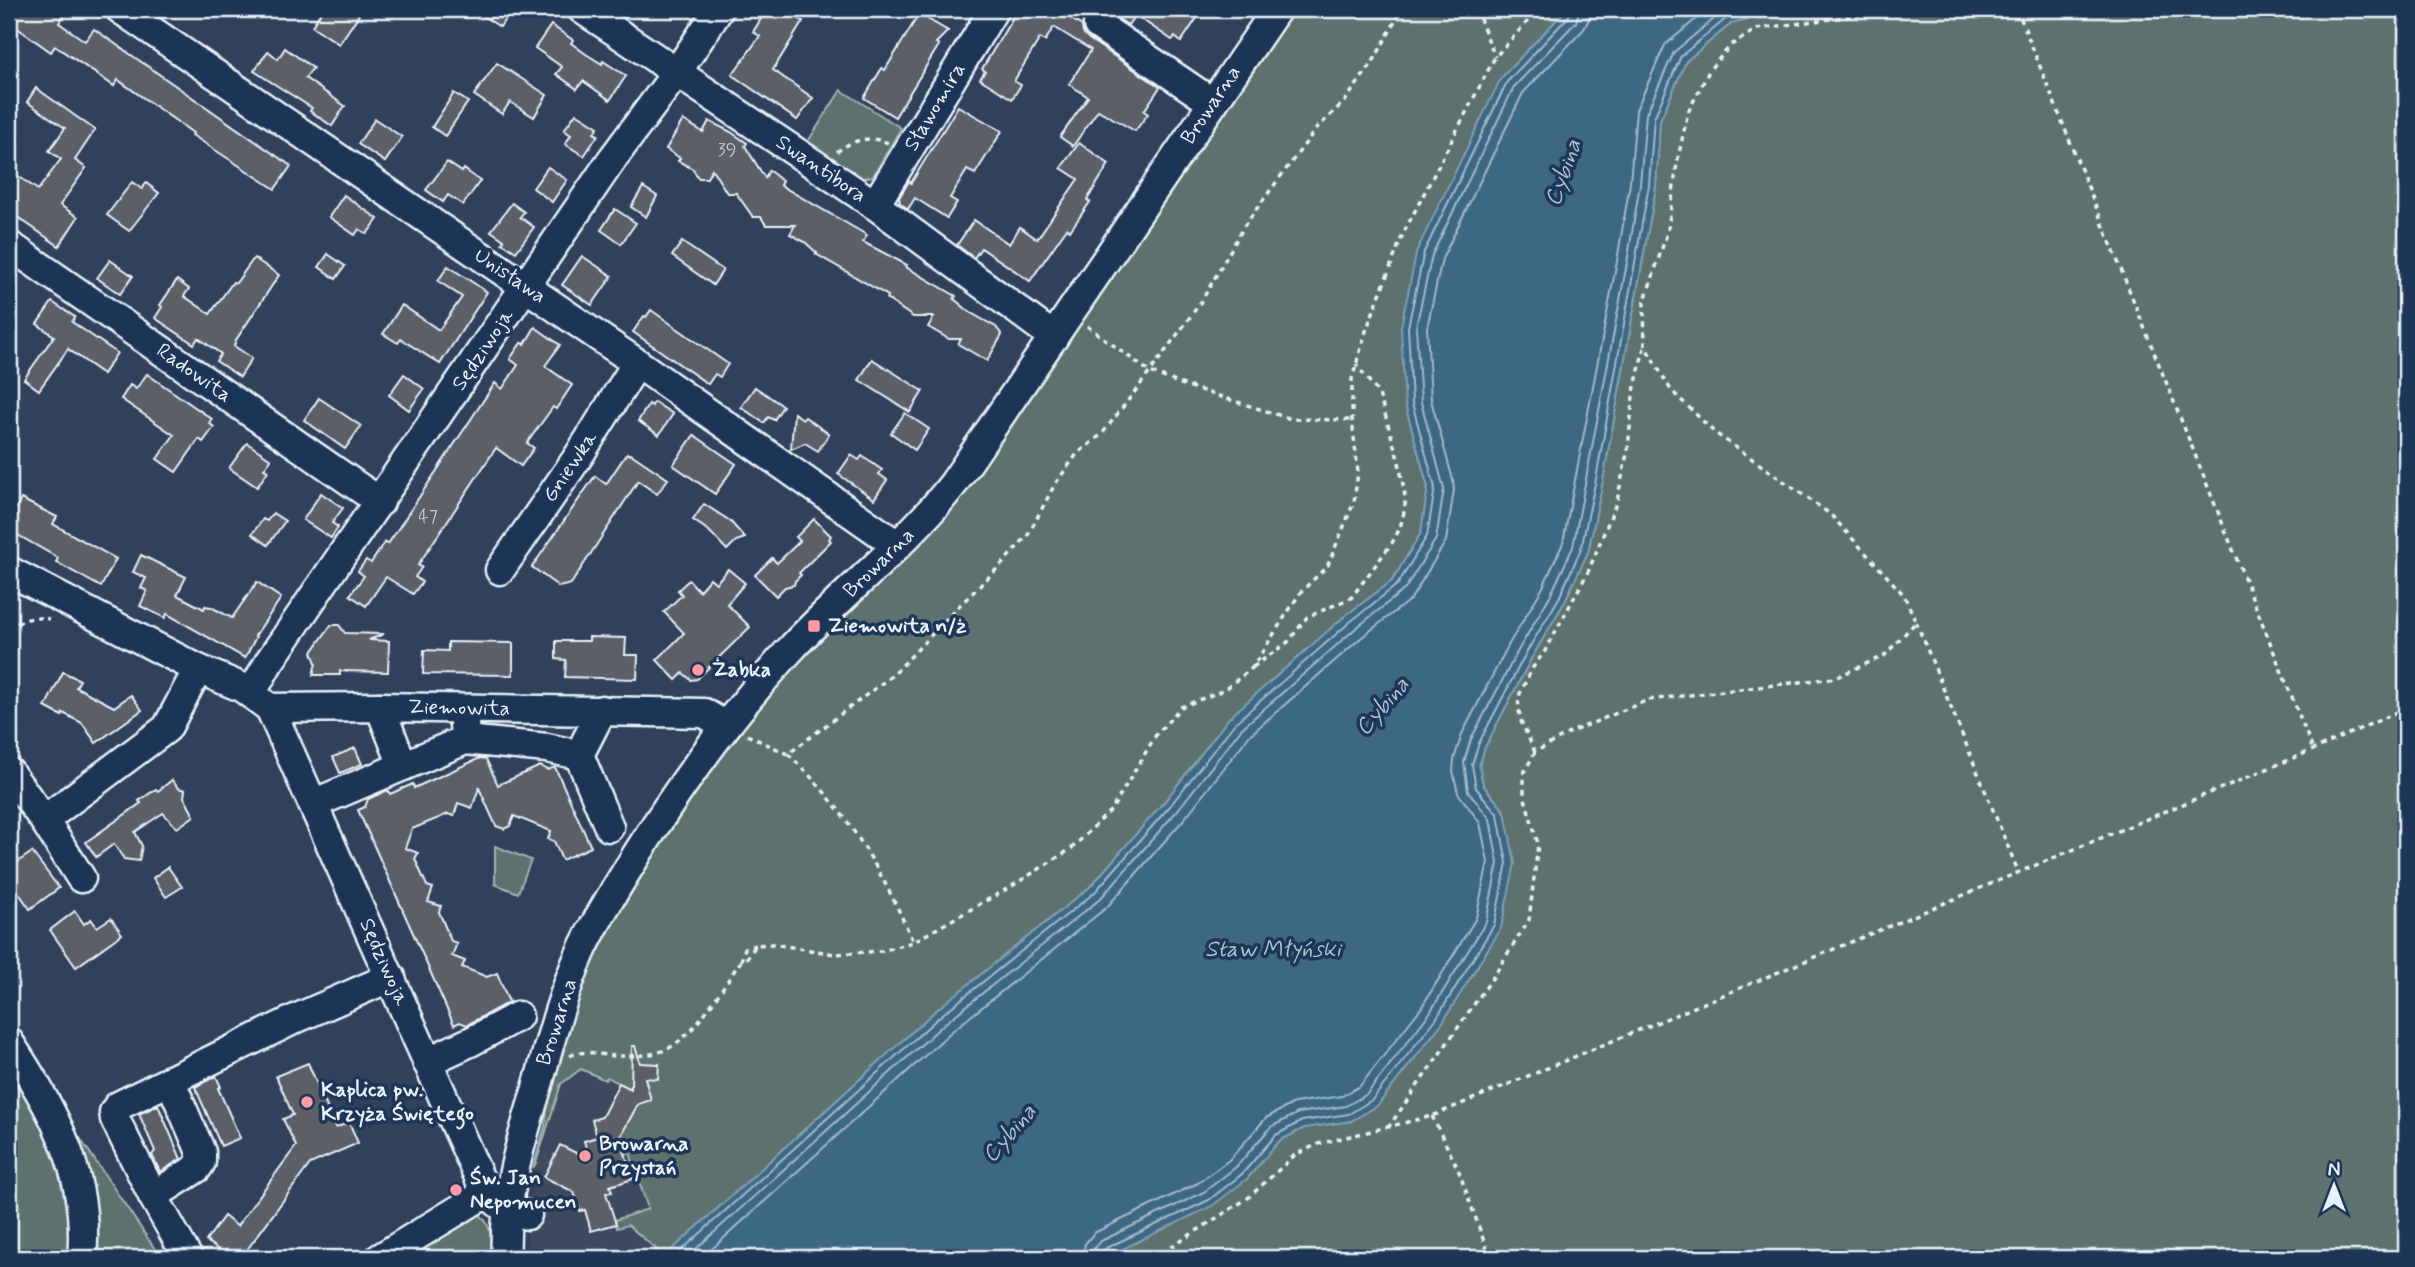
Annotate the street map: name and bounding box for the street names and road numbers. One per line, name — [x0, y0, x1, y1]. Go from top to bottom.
street label: Sławomira — [898, 58, 972, 156]
street label: Browarna — [1174, 60, 1248, 150]
street label: Swantibora — [770, 128, 872, 210]
street label: Unisława — [468, 242, 552, 310]
street label: Sędziwoja — [445, 303, 521, 396]
street label: Radowita — [151, 337, 237, 409]
street label: Gniewka — [536, 426, 604, 508]
street label: Browarna — [837, 522, 921, 604]
street label: Ziemowita — [408, 693, 510, 723]
street label: Sędziwoja — [352, 914, 416, 1010]
street label: Browarna — [530, 975, 584, 1069]

